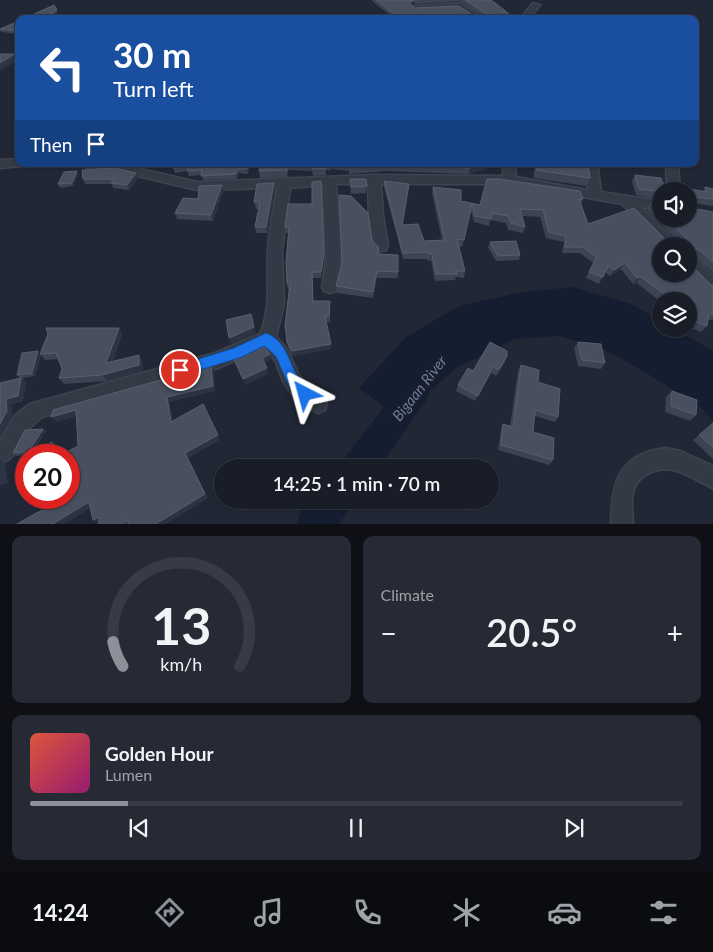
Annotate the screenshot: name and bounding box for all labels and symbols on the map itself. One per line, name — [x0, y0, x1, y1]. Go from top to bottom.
pin — [159, 349, 201, 391]
water label: Bigaan River — [388, 351, 451, 424]
position arrow — [278, 367, 330, 419]
speed limit sign: 20 — [15, 444, 80, 509]

